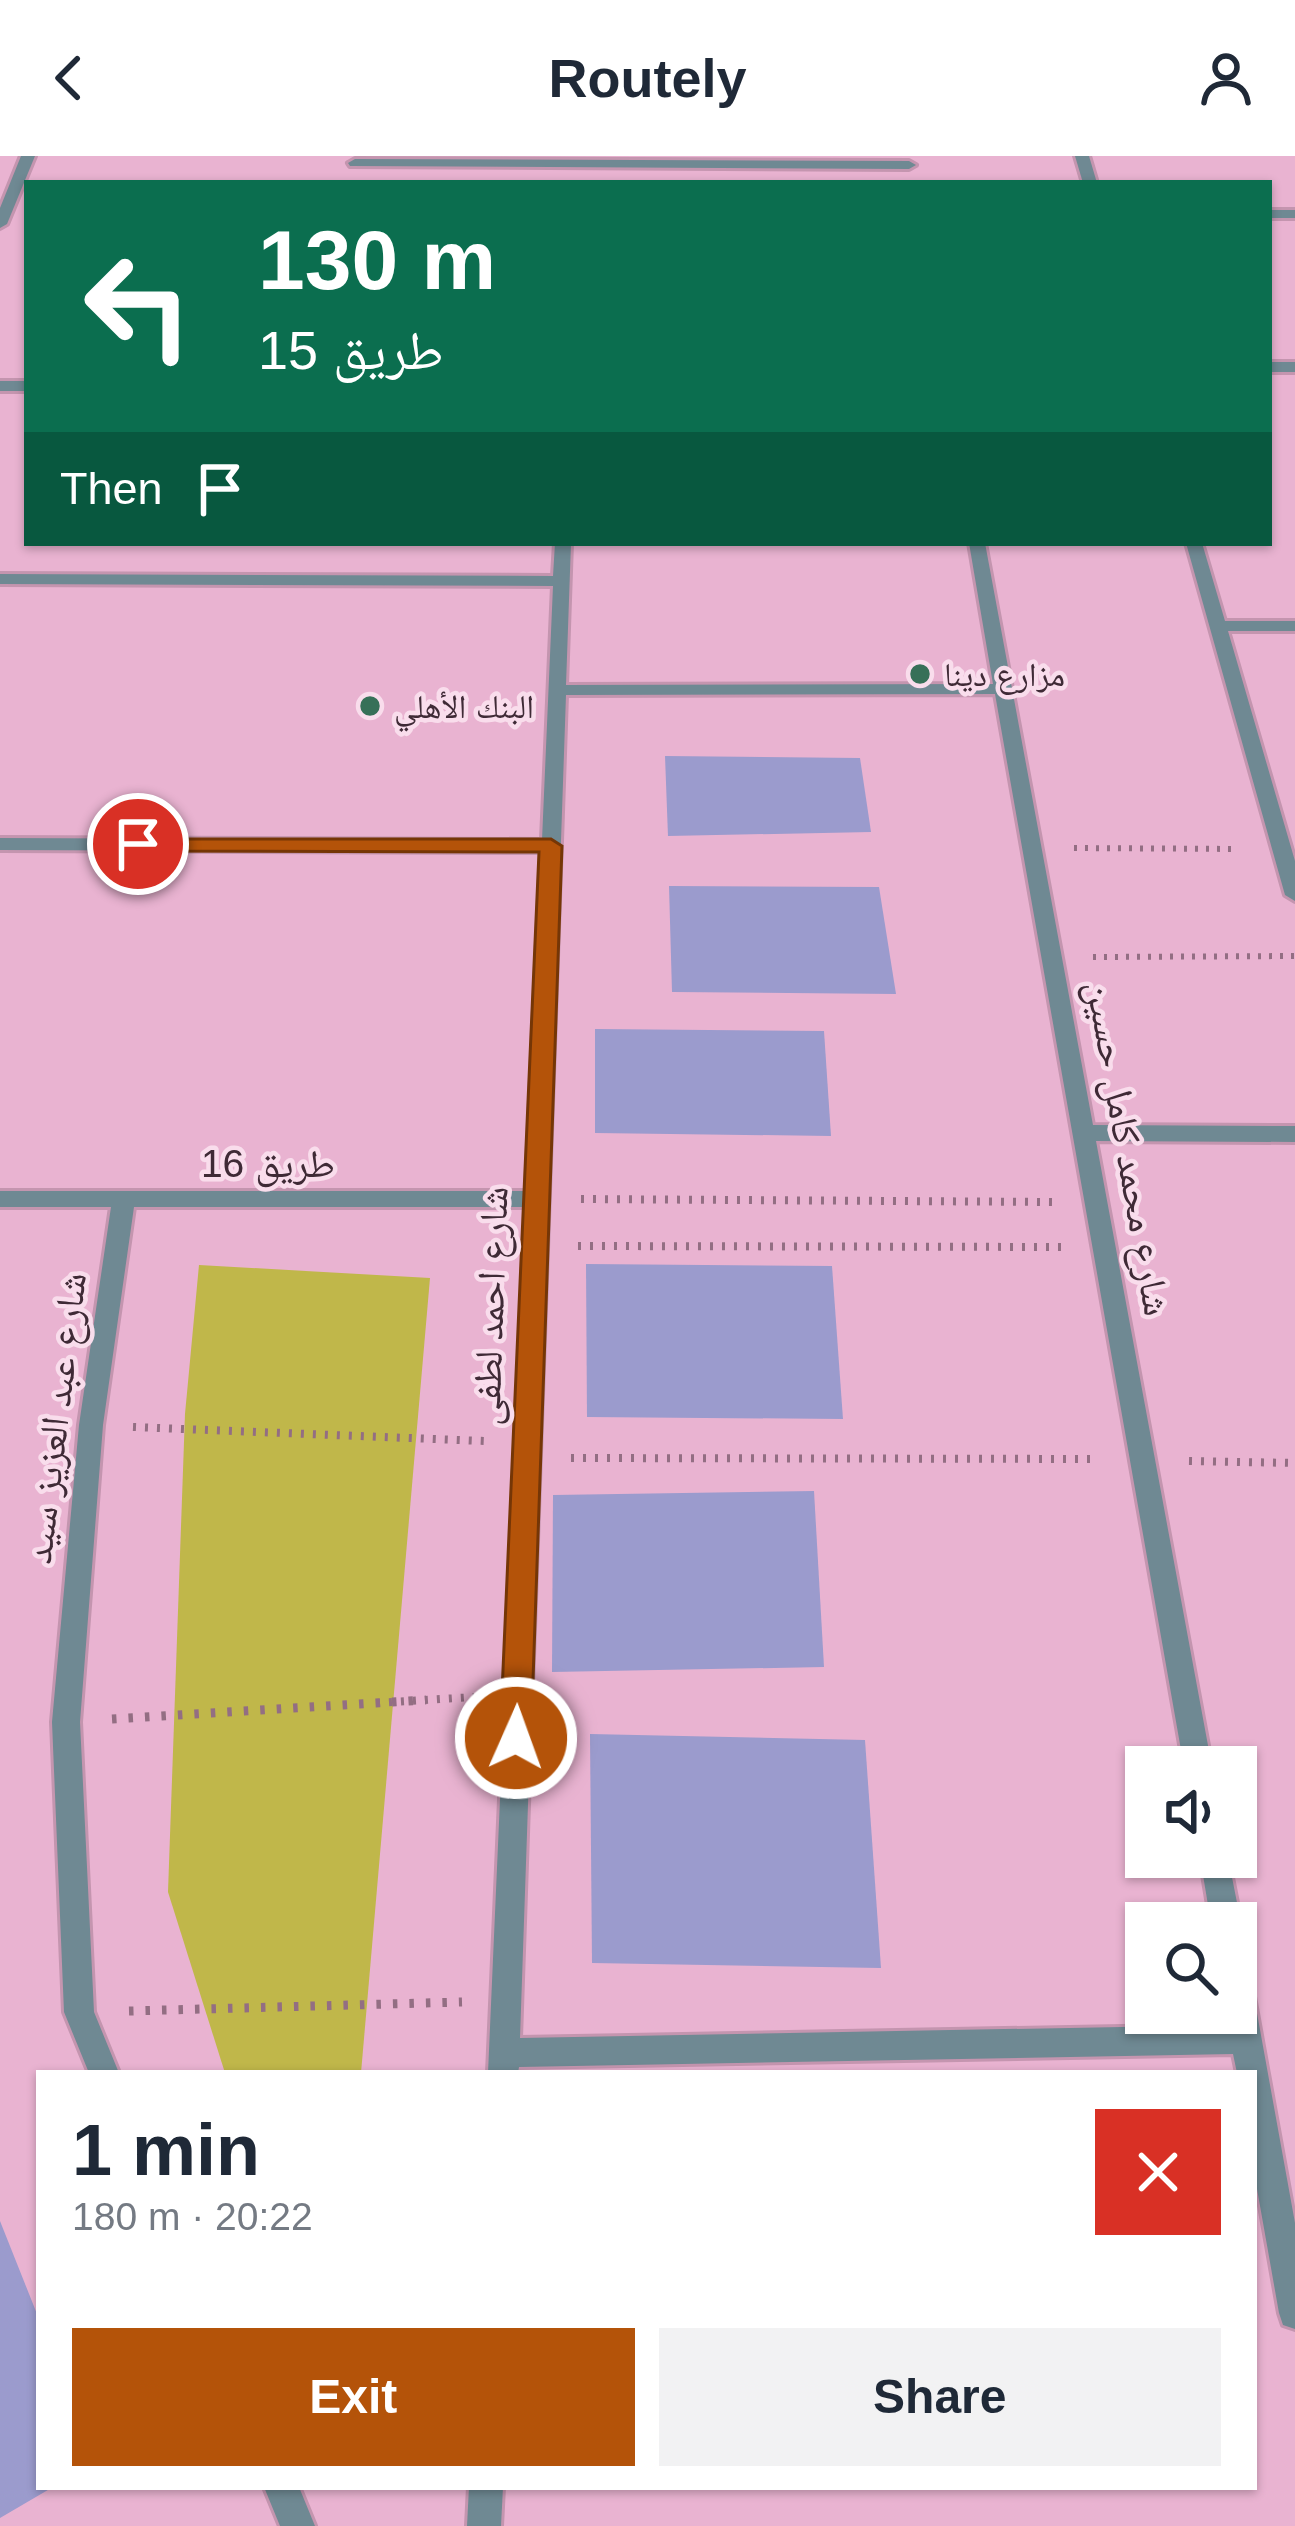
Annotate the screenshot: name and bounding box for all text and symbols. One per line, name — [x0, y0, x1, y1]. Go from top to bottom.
icon: back — [36, 45, 102, 111]
icon: person — [1193, 45, 1259, 111]
text: Routely — [548, 48, 747, 108]
text: 130 m — [258, 213, 496, 307]
icon: left — [60, 228, 216, 384]
text: طريق 15 — [258, 320, 444, 380]
icon: arrive — [187, 456, 253, 522]
text: Then — [60, 463, 163, 514]
place label: مزارع دينا — [944, 656, 1065, 695]
marker: مزارع دينا — [907, 661, 933, 687]
place label: البنك الأهلي — [394, 688, 534, 732]
marker: البنك الأهلي — [357, 693, 383, 719]
pin — [87, 793, 189, 895]
icon: arrive — [105, 811, 171, 877]
street label: شارع محمد كامل حسين — [1075, 977, 1180, 1319]
street label: طريق 16 — [201, 1142, 335, 1188]
street label: شارع احمد لطفى — [464, 1186, 519, 1426]
street label: شارع عبد العزيز سيد — [16, 1270, 97, 1566]
position arrow — [453, 1675, 579, 1801]
map controls — [1125, 1746, 1257, 2034]
button: sound — [1125, 1746, 1257, 1878]
button: search — [1125, 1902, 1257, 2034]
button: close — [1095, 2109, 1221, 2235]
text: 1 min — [72, 2110, 260, 2190]
text: 180 m · 20:22 — [72, 2195, 313, 2238]
button: Exit — [72, 2328, 635, 2466]
button: Share — [659, 2328, 1221, 2466]

